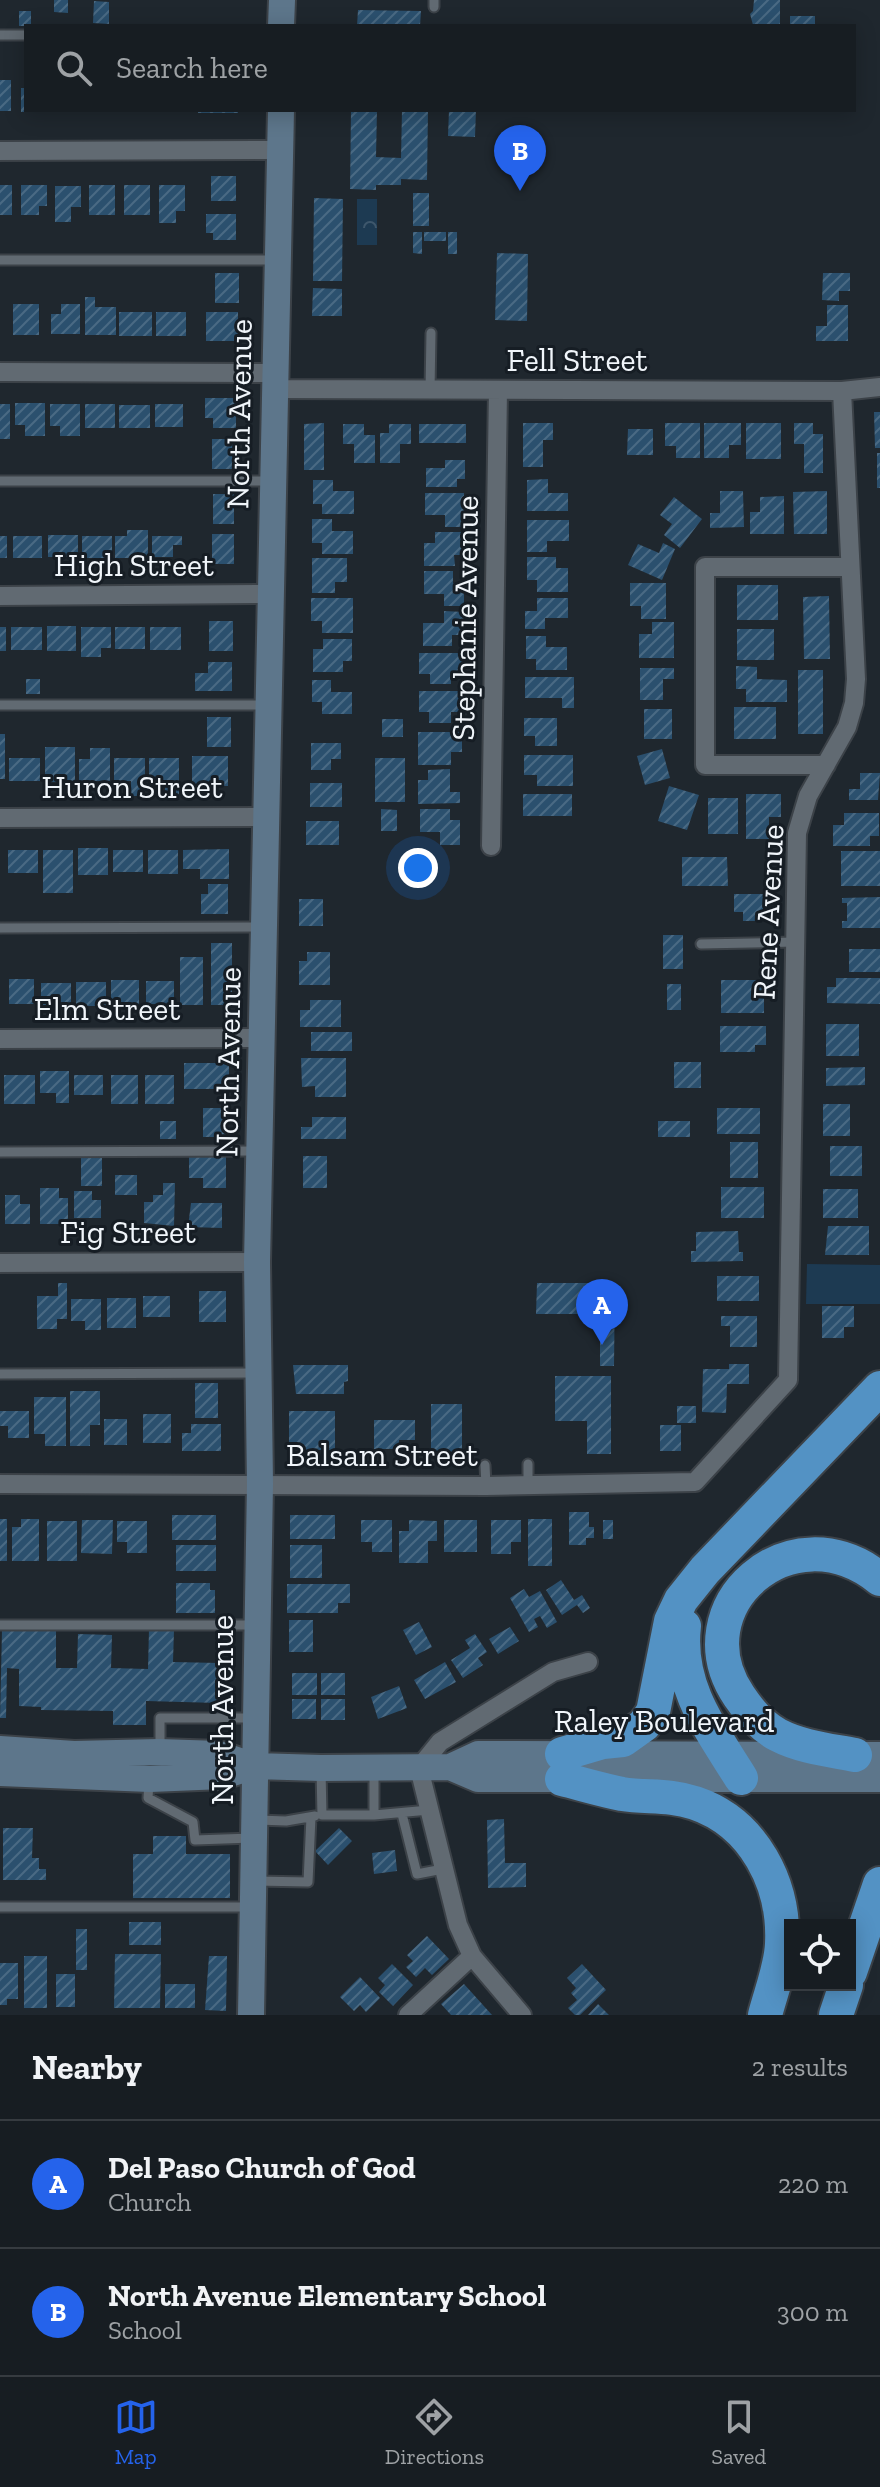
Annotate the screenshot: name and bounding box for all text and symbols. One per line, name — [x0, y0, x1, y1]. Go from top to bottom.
search box — [24, 24, 856, 112]
icon: search — [52, 46, 96, 90]
text: Search here — [116, 50, 268, 86]
pin: B — [494, 125, 546, 191]
street label: North Avenue — [218, 319, 260, 509]
street label: Fell Street — [507, 341, 648, 379]
street label: Stephanie Avenue — [444, 495, 486, 741]
street label: High Street — [54, 546, 214, 584]
street label: Huron Street — [41, 768, 223, 806]
street label: Rene Avenue — [744, 823, 792, 1001]
your location — [398, 848, 438, 888]
street label: North Avenue — [207, 967, 249, 1157]
street label: Elm Street — [34, 990, 180, 1028]
street label: Fig Street — [60, 1213, 196, 1251]
pin: A — [576, 1279, 628, 1345]
street label: Balsam Street — [286, 1436, 478, 1474]
street label: North Avenue — [203, 1615, 241, 1805]
street label: Raley Boulevard — [554, 1702, 775, 1740]
map controls — [784, 1919, 856, 1991]
button: locate — [784, 1919, 856, 1991]
text: Nearby — [32, 2047, 142, 2088]
text: 2 results — [752, 2051, 848, 2083]
text: Del Paso Church of God — [108, 2150, 416, 2186]
text: A — [49, 2168, 67, 2200]
text: 220 m — [778, 2168, 848, 2200]
text: Church — [108, 2186, 191, 2218]
text: North Avenue Elementary School — [108, 2278, 546, 2314]
text: B — [50, 2296, 66, 2328]
text: 300 m — [777, 2296, 848, 2328]
text: School — [108, 2314, 182, 2346]
tab: Map — [114, 2395, 158, 2470]
tab: Directions — [385, 2395, 484, 2470]
tab: Saved — [711, 2395, 766, 2470]

